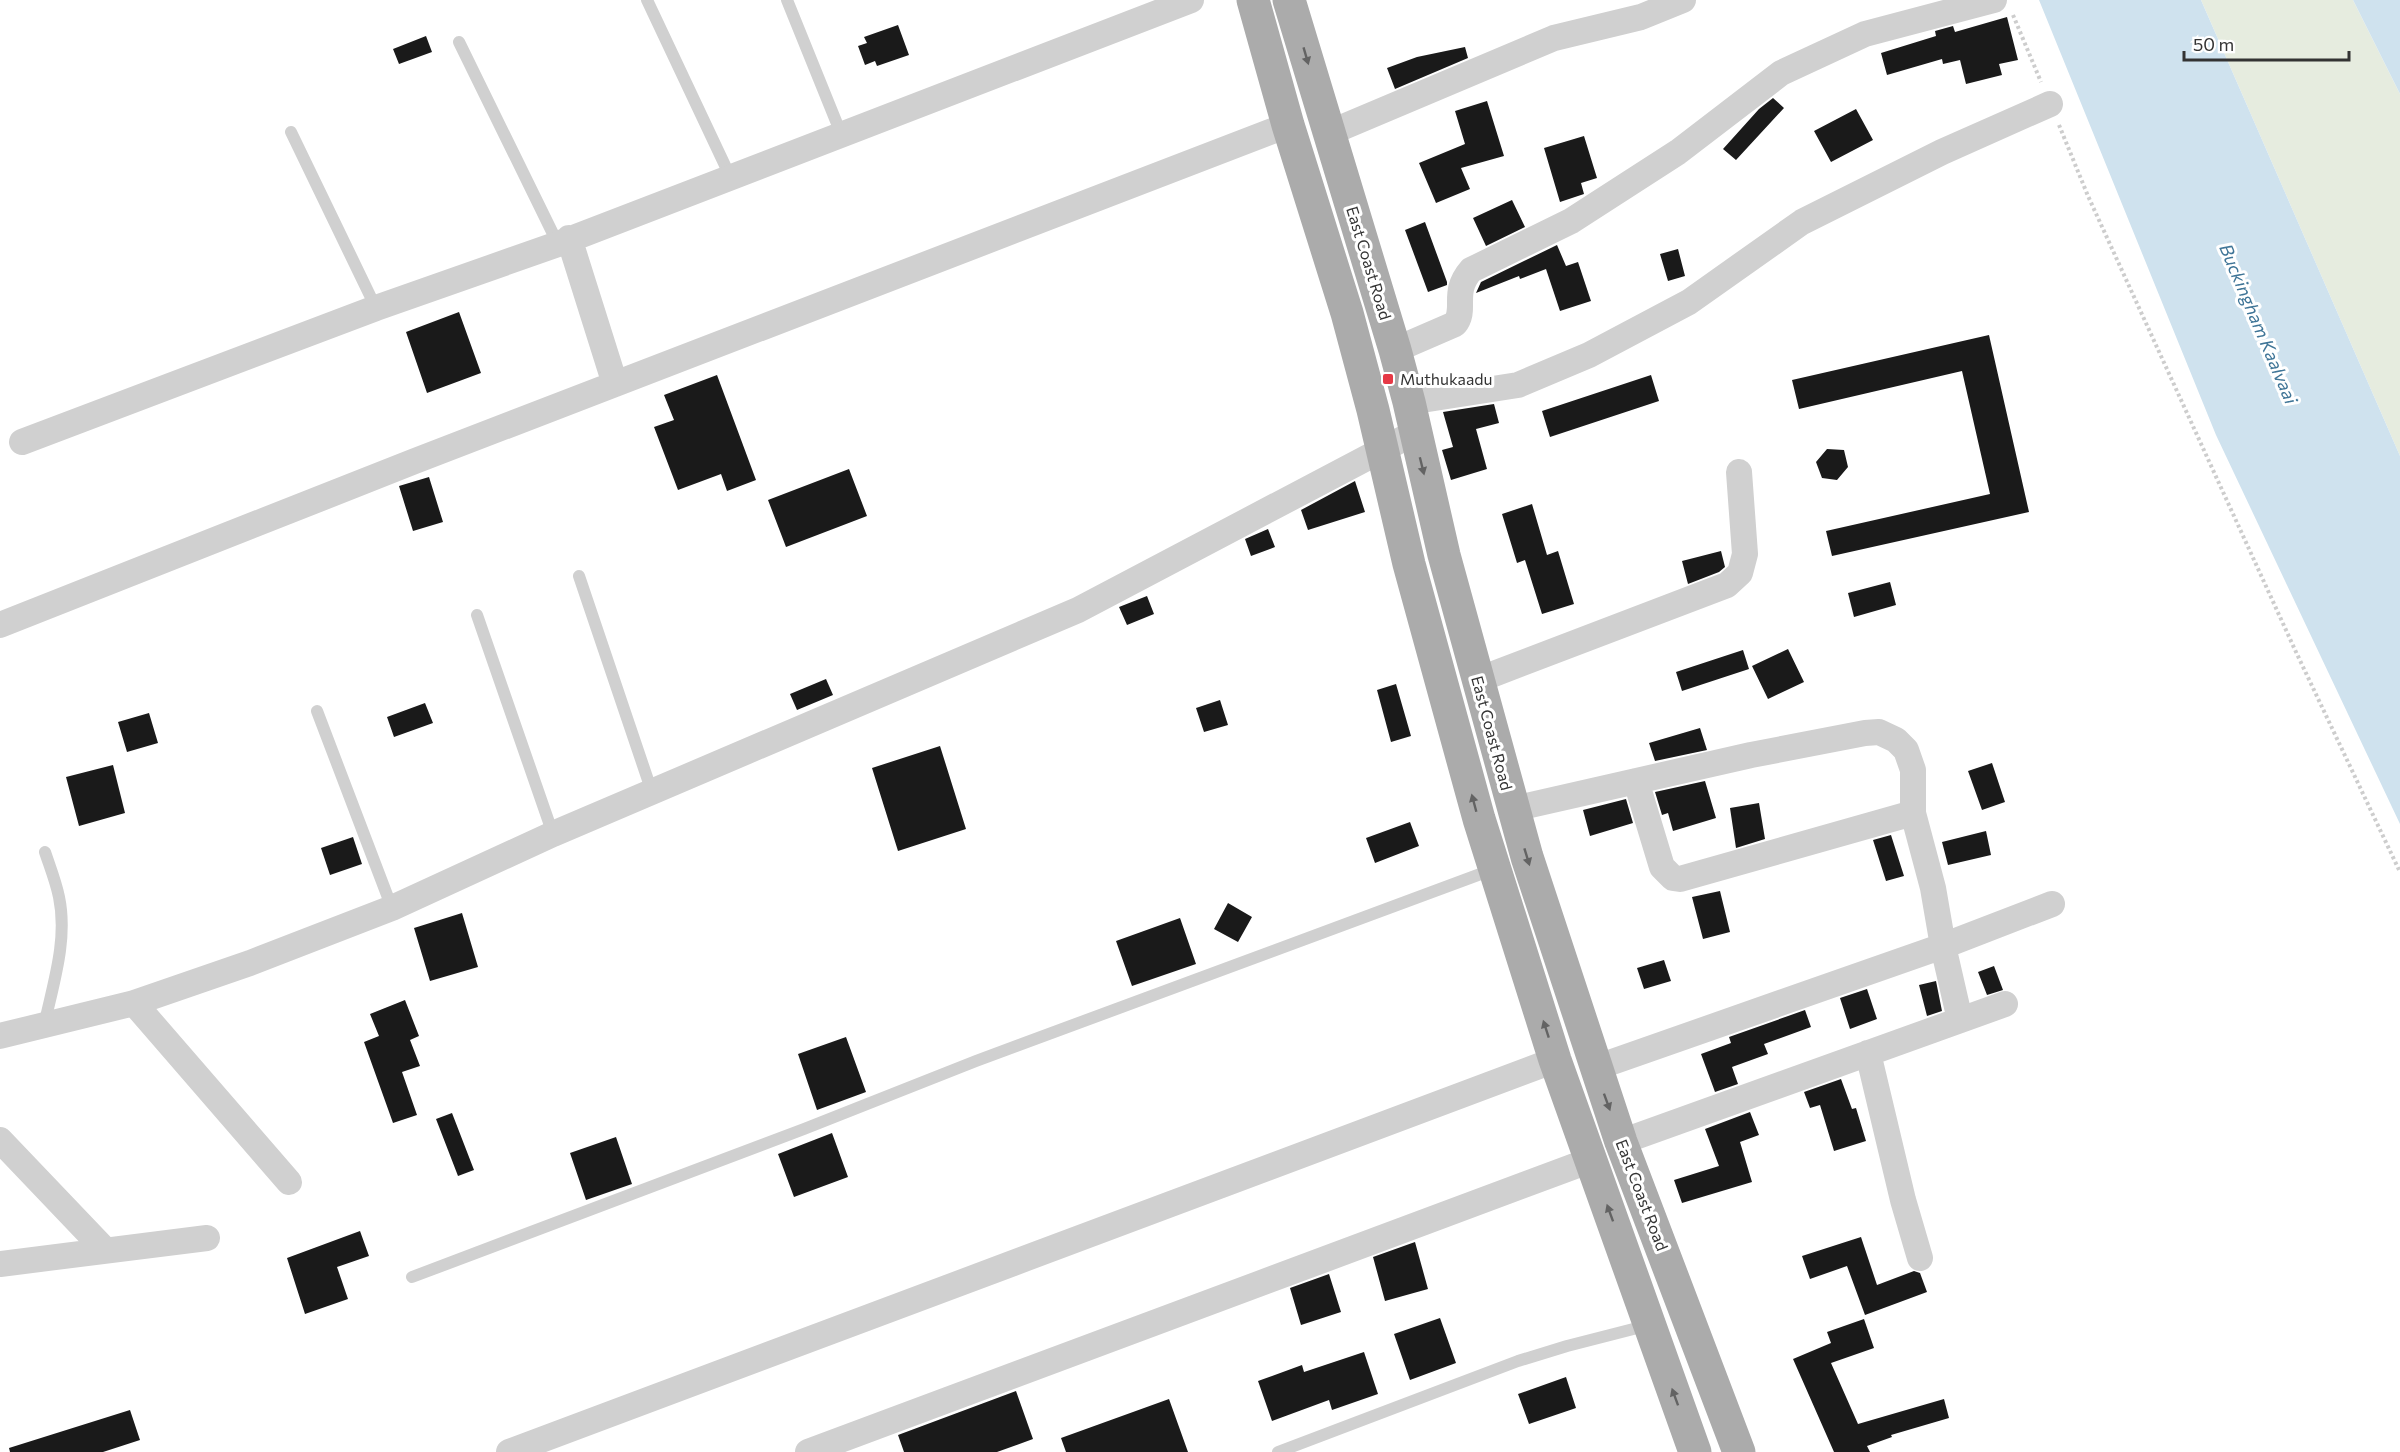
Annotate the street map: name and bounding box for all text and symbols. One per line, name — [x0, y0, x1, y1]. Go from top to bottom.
scale bar — [2184, 24, 2349, 62]
text: 50 m — [2193, 33, 2234, 55]
one-way arrow — [1302, 47, 1311, 65]
street label: East Coast Road — [1343, 204, 1396, 322]
water label: Buckingham Kaalvaai — [2215, 240, 2303, 408]
place label: Muthukaadu — [1400, 369, 1492, 388]
marker: Muthukaadu — [1381, 372, 1395, 386]
one-way arrow — [1418, 456, 1428, 475]
street label: East Coast Road — [1468, 673, 1517, 792]
one-way arrow — [1469, 794, 1478, 812]
one-way arrow — [1523, 848, 1532, 866]
one-way arrow — [1540, 1020, 1550, 1038]
one-way arrow — [1603, 1093, 1613, 1111]
street label: East Coast Road — [1612, 1136, 1672, 1253]
one-way arrow — [1605, 1204, 1615, 1222]
one-way arrow — [1670, 1388, 1680, 1406]

